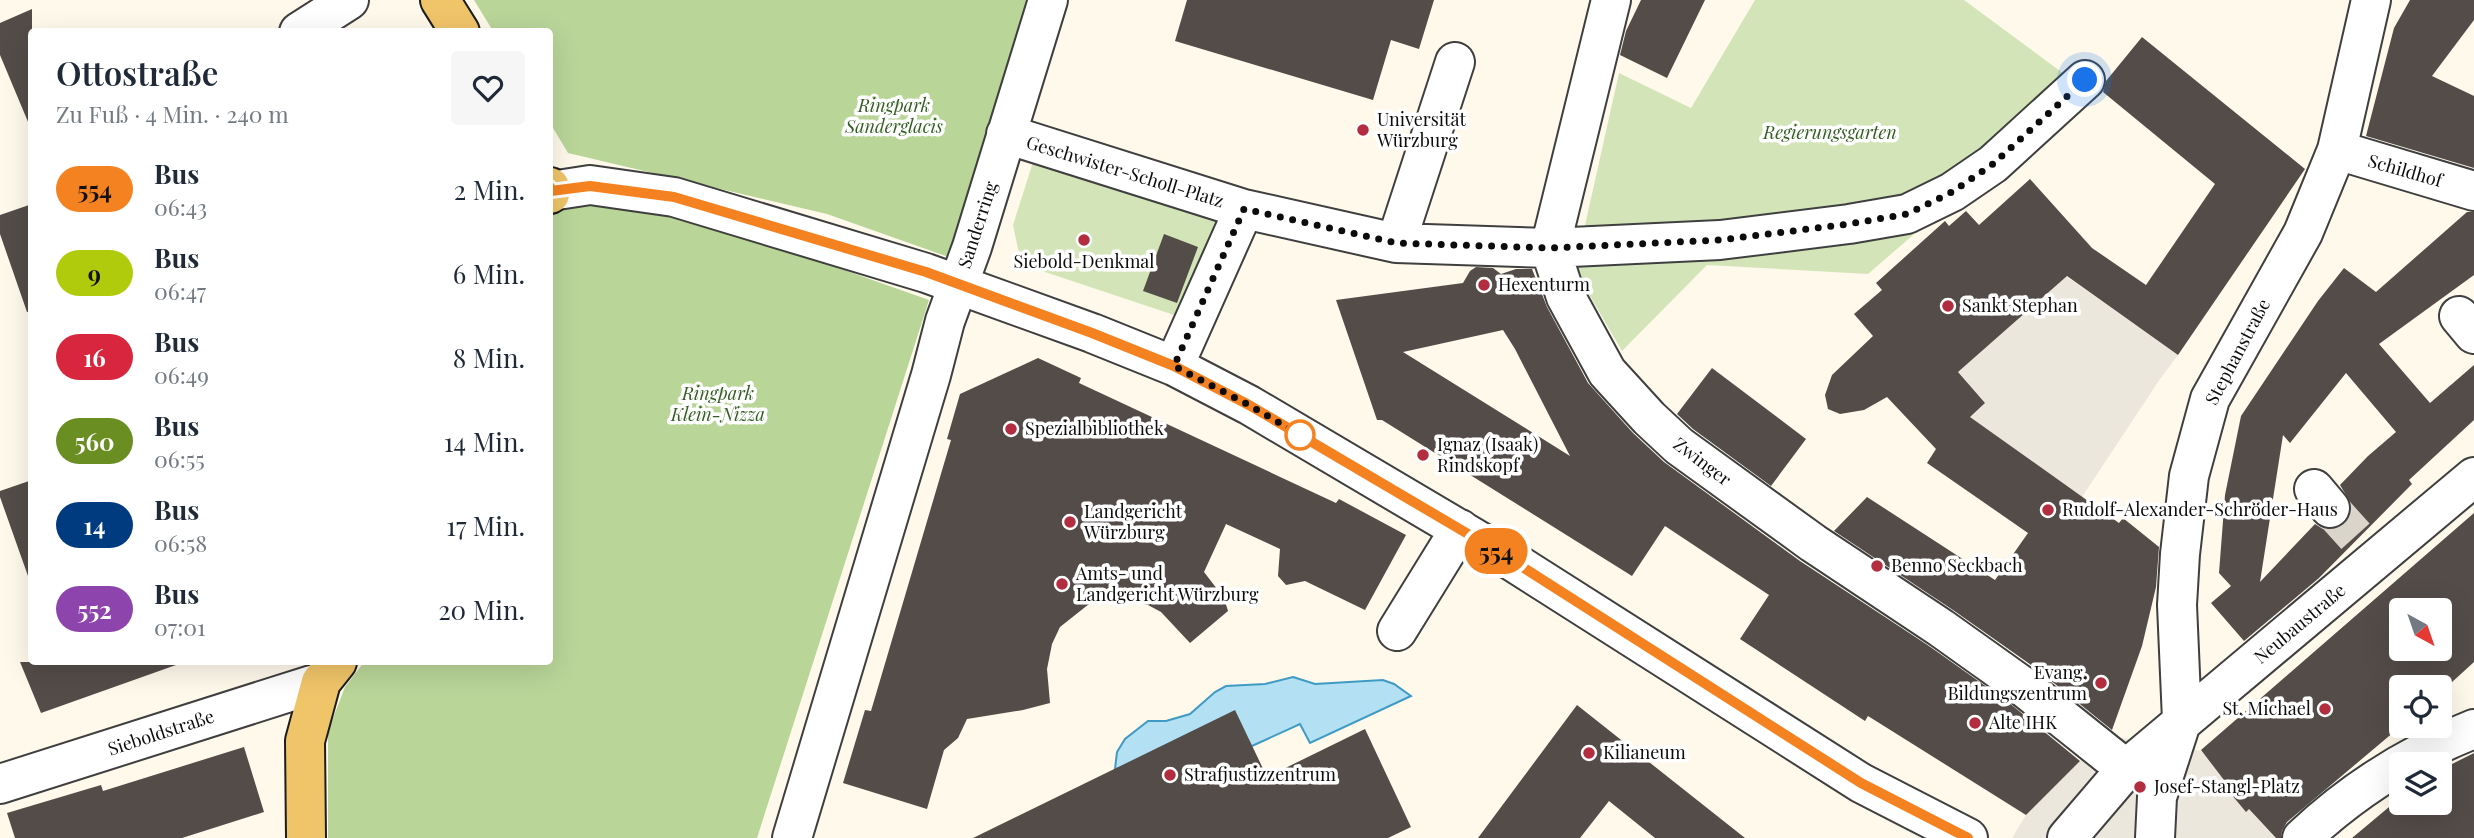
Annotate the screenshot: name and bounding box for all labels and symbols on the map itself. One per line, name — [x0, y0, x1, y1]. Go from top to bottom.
your location — [2067, 62, 2102, 97]
park label: Ringpark Sanderglacis — [844, 93, 943, 138]
place label: Universität Würzburg — [1376, 107, 1466, 152]
park label: Regierungsgarten — [1762, 120, 1897, 144]
marker: Universität Würzburg — [1355, 122, 1371, 138]
street label: Geschwister-Scholl-Platz — [1023, 130, 1227, 213]
street label: Schildhof — [2365, 148, 2447, 193]
street label: Sanderring — [952, 178, 1003, 271]
marker: Siebold-Denkmal — [1076, 232, 1092, 248]
place label: Siebold-Denkmal — [1014, 249, 1154, 273]
place label: Hexenturm — [1498, 272, 1590, 296]
marker: Hexenturm — [1476, 277, 1492, 293]
place label: Sankt Stephan — [1962, 293, 2078, 317]
street label: Stephanstraße — [2199, 294, 2275, 409]
marker: Sankt Stephan — [1940, 298, 1956, 314]
park label: Ringpark Klein-Nizza — [670, 381, 765, 426]
place label: Spezialbibliothek — [1025, 416, 1164, 440]
unlabelled marker — [1285, 420, 1315, 450]
marker: Spezialbibliothek — [1003, 421, 1019, 437]
place label: Ignaz (Isaak) Rindskopf — [1437, 432, 1538, 477]
street label: Zwinger — [1669, 432, 1736, 491]
marker: Ignaz (Isaak) Rindskopf — [1415, 447, 1431, 463]
place label: Rudolf-Alexander-Schröder-Haus — [2062, 497, 2338, 521]
place label: Landgericht Würzburg — [1083, 499, 1183, 544]
marker: Rudolf-Alexander-Schröder-Haus — [2040, 502, 2056, 518]
marker: Landgericht Würzburg — [1062, 514, 1078, 530]
line badge: 554 — [1456, 528, 1536, 574]
place label: Benno Seckbach — [1891, 553, 2023, 577]
marker: Benno Seckbach — [1869, 558, 1885, 574]
place label: Amts- und Landgericht Würzburg — [1075, 561, 1259, 606]
marker: Amts- und Landgericht Würzburg — [1054, 576, 1070, 592]
street label: Neubaustraße — [2249, 578, 2350, 669]
north arrow — [2389, 598, 2452, 662]
place label: Evang. Bildungszentrum — [1947, 660, 2087, 705]
marker: Evang. Bildungszentrum — [2093, 675, 2109, 691]
place label: St. Michael — [2222, 696, 2311, 720]
marker: St. Michael — [2317, 701, 2333, 717]
street label: Sieboldstraße — [105, 704, 217, 761]
place label: Alte IHK — [1988, 710, 2057, 734]
marker: Alte IHK — [1967, 715, 1983, 731]
place label: Kilianeum — [1603, 740, 1686, 764]
marker: Kilianeum — [1581, 745, 1597, 761]
place label: Strafjustizzentrum — [1184, 762, 1336, 786]
marker: Strafjustizzentrum — [1162, 767, 1178, 783]
place label: Josef-Stangl-Platz — [2153, 774, 2300, 798]
marker: Josef-Stangl-Platz — [2132, 779, 2148, 795]

